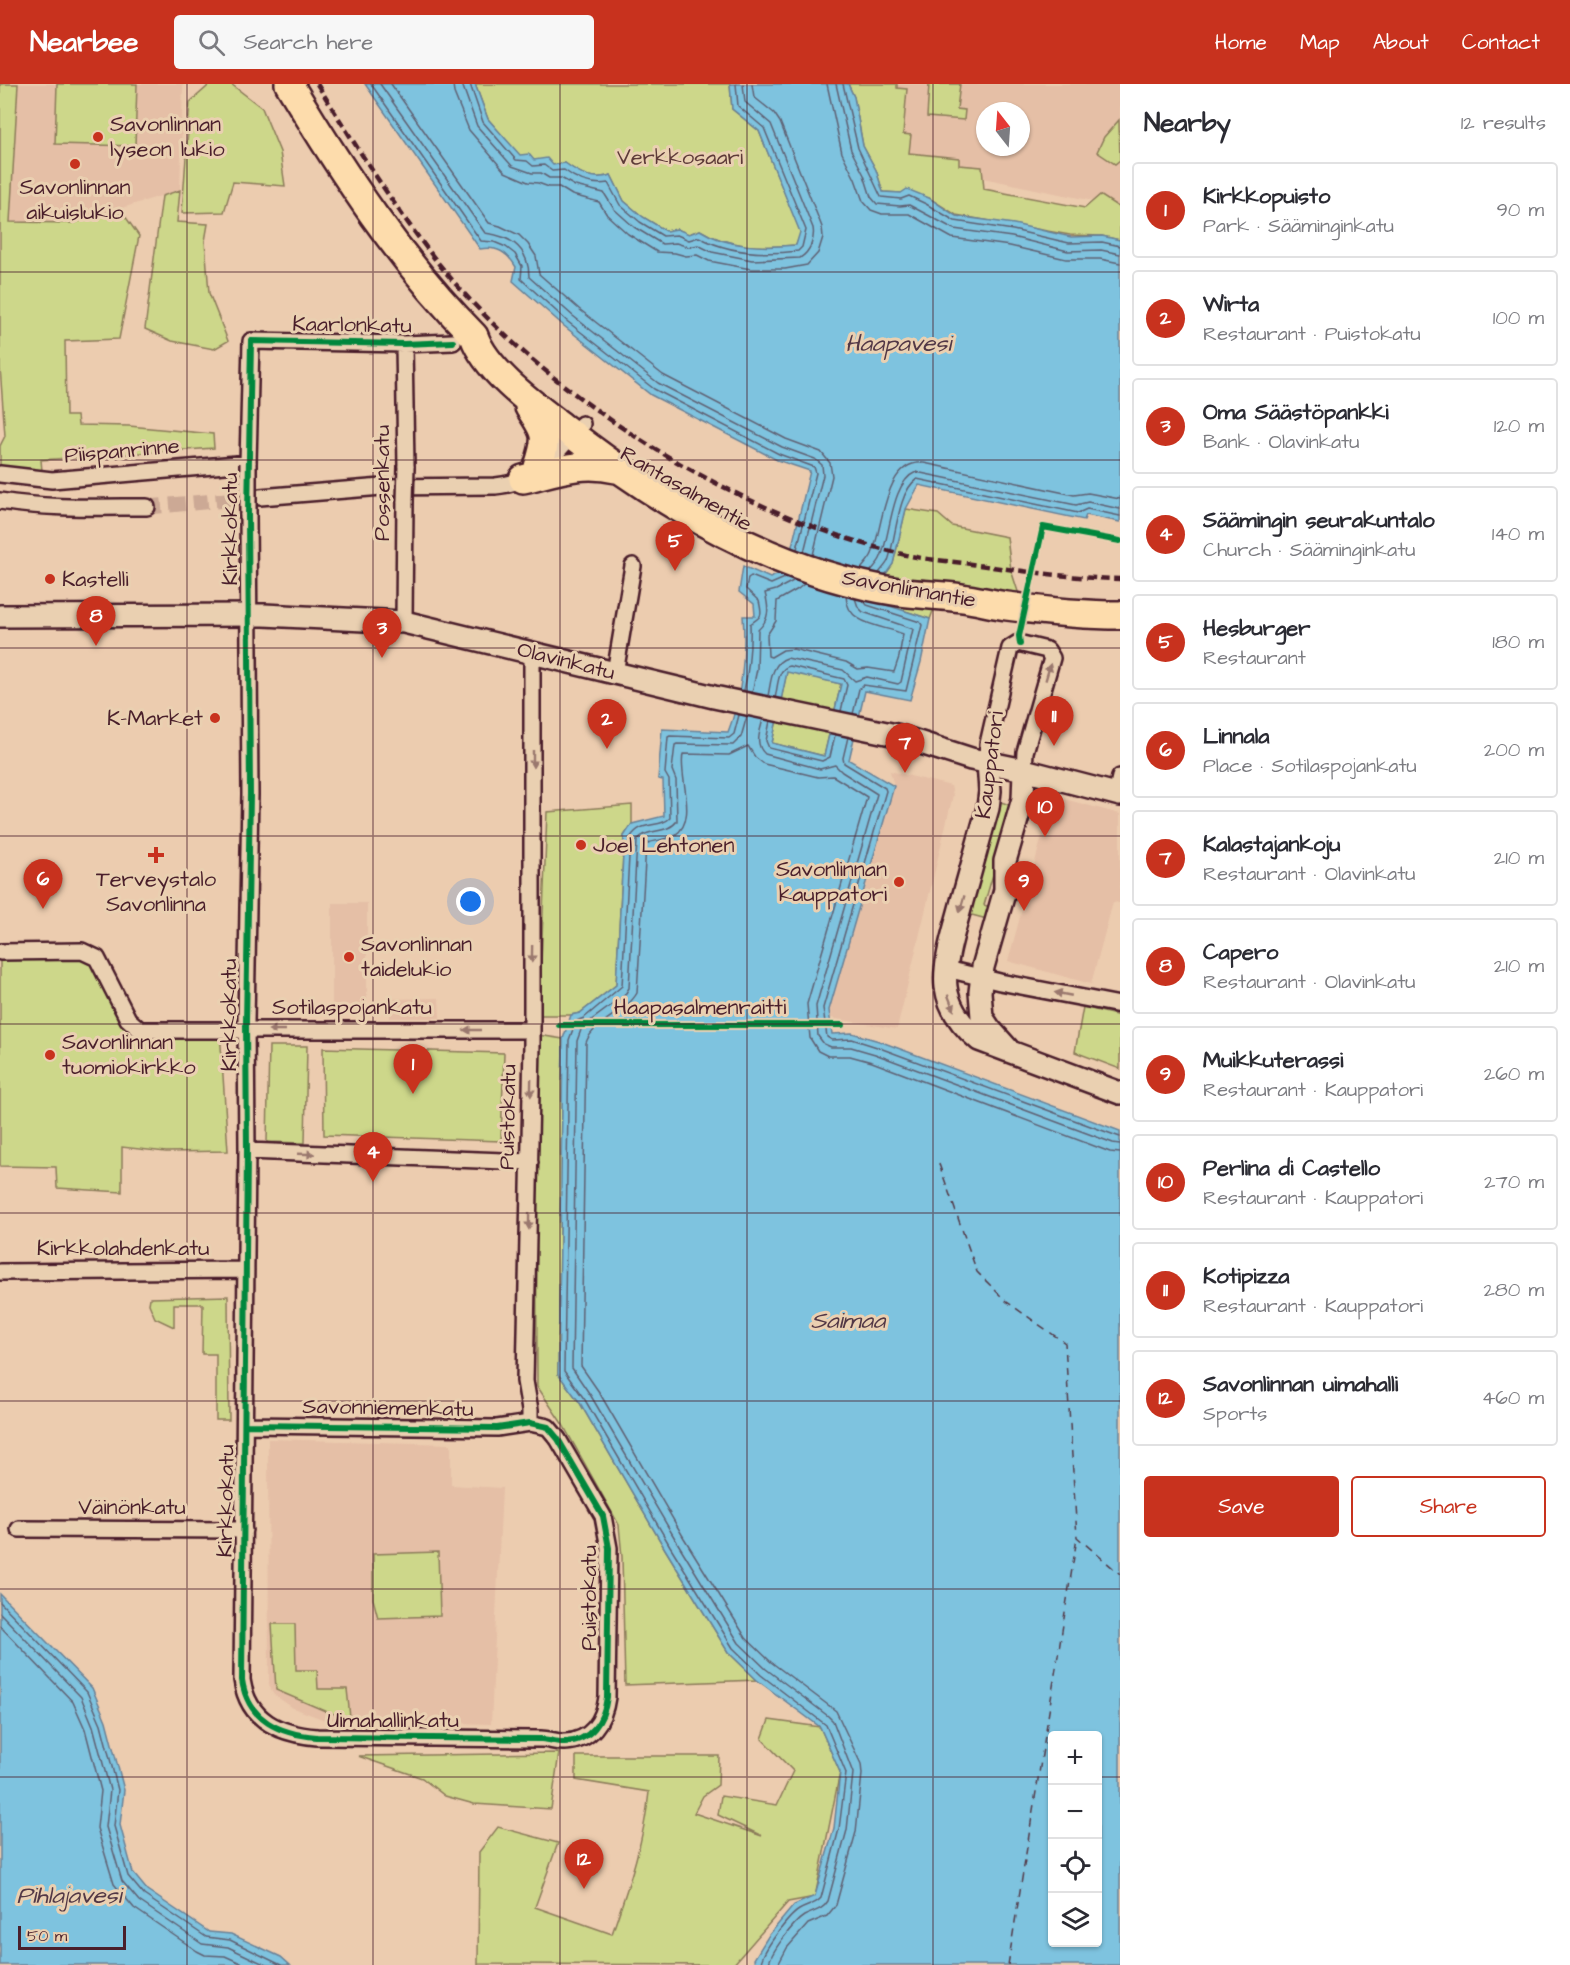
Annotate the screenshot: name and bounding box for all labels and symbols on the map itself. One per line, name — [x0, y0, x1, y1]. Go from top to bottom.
north arrow — [976, 102, 1030, 156]
place label: Savonlinnan lyseon lukio — [110, 109, 225, 166]
marker: Savonlinnan lyseon lukio — [91, 130, 105, 144]
park label: Verkkosaari — [617, 142, 743, 173]
marker: Savonlinnan aikuislukio — [68, 157, 82, 171]
place label: Savonlinnan aikuislukio — [19, 172, 131, 228]
street label: Kaarlonkatu — [292, 308, 412, 342]
water label: Haapavesi — [845, 327, 954, 361]
street label: Possenkatu — [367, 425, 398, 541]
street label: Piispanrinne — [63, 431, 181, 471]
street label: Rantasalmentie — [614, 439, 758, 539]
street label: Kirkkokatu — [215, 473, 246, 585]
pin: 5 — [656, 522, 694, 571]
street label: Savonlinnantie — [840, 562, 978, 616]
place label: Kastelli — [62, 564, 129, 595]
marker: Kastelli — [43, 572, 57, 586]
pin: 8 — [76, 596, 116, 646]
pin: 3 — [362, 608, 401, 658]
street label: Olavinkatu — [514, 634, 618, 688]
one-way arrow — [1044, 663, 1053, 681]
pin: 11 — [1034, 696, 1074, 746]
pin: 2 — [588, 700, 626, 749]
place label: K-Market — [107, 703, 203, 734]
street label: Kauppatori — [968, 709, 1012, 821]
marker: K-Market — [208, 711, 222, 725]
pin: 7 — [886, 724, 924, 773]
one-way arrow — [528, 749, 538, 768]
pin: 10 — [1026, 788, 1064, 837]
place label: Joel Lehtonen — [593, 830, 734, 861]
marker: Joel Lehtonen — [574, 838, 588, 852]
marker: Terveystalo Savonlinna — [147, 846, 165, 864]
place label: Savonlinnan kauppatori — [776, 854, 887, 910]
pin: 6 — [24, 860, 63, 909]
pin: 9 — [1004, 862, 1044, 911]
place label: Terveystalo Savonlinna — [96, 864, 217, 920]
marker: Savonlinnan kauppatori — [892, 875, 906, 889]
your location — [456, 887, 485, 916]
one-way arrow — [957, 895, 966, 913]
place label: Savonlinnan taidelukio — [361, 929, 472, 985]
one-way arrow — [527, 944, 536, 963]
marker: Savonlinnan taidelukio — [342, 950, 356, 964]
street label: Kirkkokatu — [214, 959, 245, 1071]
one-way arrow — [1053, 989, 1072, 998]
street label: Sotilaspojankatu — [272, 992, 432, 1023]
street label: Haapasalmenraitti — [614, 992, 786, 1023]
one-way arrow — [947, 995, 957, 1013]
one-way arrow — [268, 1025, 287, 1035]
one-way arrow — [463, 1025, 482, 1035]
place label: Savonlinnan tuomiokirkko — [62, 1027, 196, 1083]
pin: 1 — [394, 1044, 432, 1094]
marker: Savonlinnan tuomiokirkko — [43, 1048, 57, 1062]
street label: Puistokatu — [492, 1064, 524, 1170]
one-way arrow — [526, 1079, 536, 1098]
pin: 4 — [354, 1132, 392, 1182]
one-way arrow — [296, 1149, 315, 1158]
one-way arrow — [524, 1211, 533, 1230]
street label: Kirkkolahdenkatu — [37, 1233, 209, 1264]
water label: Saimaa — [811, 1304, 887, 1338]
street label: Savonniemenkatu — [302, 1391, 474, 1425]
street label: Kirkkokatu — [210, 1444, 242, 1558]
street label: Väinönkatu — [78, 1492, 186, 1523]
street label: Puistokatu — [574, 1545, 605, 1651]
street label: Uimahallinkatu — [327, 1705, 459, 1736]
pin: 12 — [564, 1840, 604, 1889]
water label: Pihlajavesi — [17, 1879, 125, 1913]
scale bar — [18, 1923, 126, 1950]

